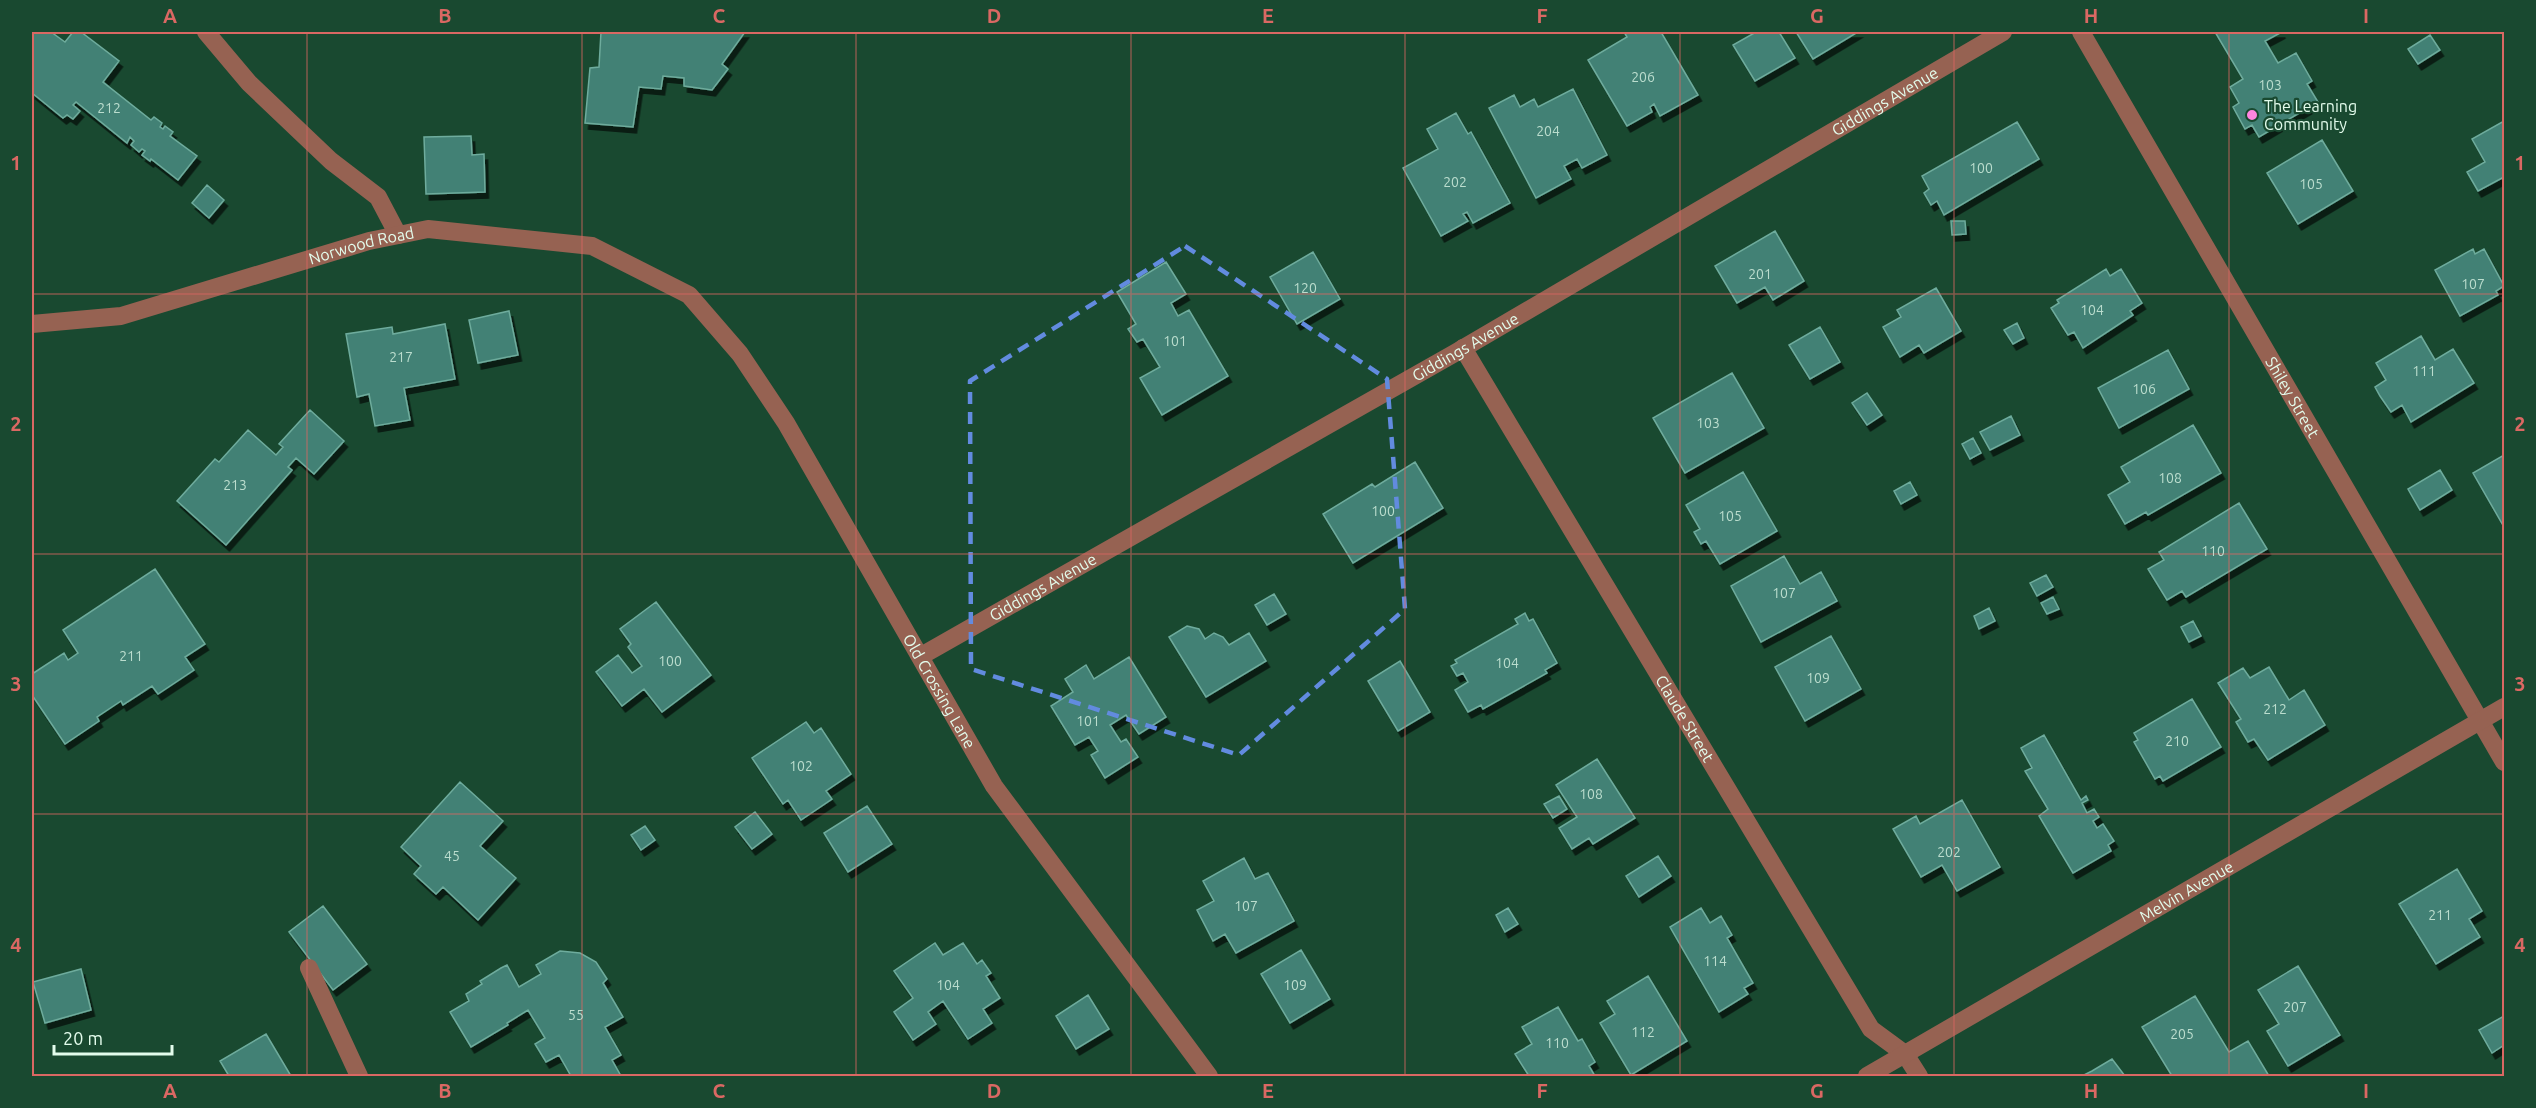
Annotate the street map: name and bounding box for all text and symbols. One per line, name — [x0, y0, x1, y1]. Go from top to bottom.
text: A — [163, 4, 177, 27]
text: B — [438, 4, 452, 27]
text: C — [713, 4, 726, 27]
text: D — [987, 4, 1001, 27]
text: E — [1262, 4, 1274, 27]
text: F — [1536, 4, 1548, 27]
text: G — [1810, 4, 1824, 27]
text: H — [2084, 4, 2098, 27]
text: I — [2363, 4, 2369, 27]
street label: Giddings Avenue — [1828, 63, 1941, 139]
house number: 206 — [1631, 69, 1655, 85]
house number: 103 — [2258, 77, 2282, 93]
place label: The Learning Community — [2264, 97, 2357, 133]
house number: 212 — [97, 100, 121, 116]
marker: The Learning Community — [2245, 108, 2259, 122]
house number: 204 — [1536, 123, 1560, 139]
text: 1 — [10, 151, 22, 174]
text: 1 — [2514, 151, 2526, 174]
house number: 100 — [1969, 160, 1993, 176]
house number: 202 — [1443, 174, 1467, 190]
house number: 105 — [2299, 176, 2323, 192]
street label: Norwood Road — [306, 223, 416, 268]
house number: 201 — [1748, 266, 1772, 282]
house number: 107 — [2461, 276, 2485, 292]
house number: 120 — [1293, 280, 1317, 296]
house number: 104 — [2080, 302, 2104, 318]
street label: Giddings Avenue — [1409, 309, 1522, 385]
house number: 101 — [1163, 333, 1187, 349]
house number: 217 — [389, 349, 413, 365]
street label: Shiley Street — [2262, 353, 2323, 441]
house number: 111 — [2412, 363, 2436, 379]
house number: 106 — [2132, 381, 2156, 397]
text: 2 — [10, 412, 22, 435]
text: 2 — [2514, 412, 2526, 435]
house number: 103 — [1696, 415, 1720, 431]
house number: 108 — [2158, 470, 2182, 486]
house number: 213 — [223, 477, 247, 493]
house number: 100 — [1371, 503, 1395, 519]
house number: 105 — [1718, 508, 1742, 524]
house number: 110 — [2201, 543, 2225, 559]
street label: Giddings Avenue — [986, 549, 1099, 624]
house number: 107 — [1772, 585, 1796, 601]
street label: Old Crossing Lane — [900, 631, 979, 751]
house number: 211 — [119, 648, 143, 664]
house number: 100 — [658, 653, 682, 669]
house number: 104 — [1495, 655, 1519, 671]
house number: 109 — [1806, 670, 1830, 686]
text: 3 — [10, 672, 22, 695]
street label: Claude Street — [1652, 672, 1718, 766]
text: 3 — [2514, 672, 2526, 695]
house number: 212 — [2263, 701, 2287, 717]
house number: 101 — [1076, 713, 1100, 729]
house number: 210 — [2165, 733, 2189, 749]
house number: 102 — [789, 758, 813, 774]
house number: 108 — [1579, 786, 1603, 802]
house number: 202 — [1937, 844, 1961, 860]
house number: 45 — [444, 848, 460, 864]
street label: Melvin Avenue — [2136, 857, 2236, 925]
house number: 107 — [1234, 898, 1258, 914]
house number: 211 — [2428, 907, 2452, 923]
text: 4 — [10, 933, 22, 956]
text: 4 — [2514, 933, 2526, 956]
house number: 114 — [1703, 953, 1727, 969]
house number: 104 — [936, 977, 960, 993]
house number: 109 — [1283, 977, 1307, 993]
house number: 207 — [2283, 999, 2307, 1015]
house number: 55 — [568, 1007, 584, 1023]
scale bar — [54, 1018, 172, 1056]
house number: 112 — [1631, 1024, 1655, 1040]
house number: 205 — [2170, 1026, 2194, 1042]
text: 20 m — [63, 1028, 103, 1048]
house number: 110 — [1545, 1035, 1569, 1051]
text: A — [163, 1079, 177, 1102]
text: B — [438, 1079, 452, 1102]
text: C — [713, 1079, 726, 1102]
text: D — [987, 1079, 1001, 1102]
text: E — [1262, 1079, 1274, 1102]
text: F — [1536, 1079, 1548, 1102]
text: G — [1810, 1079, 1824, 1102]
text: H — [2084, 1079, 2098, 1102]
text: I — [2363, 1079, 2369, 1102]

